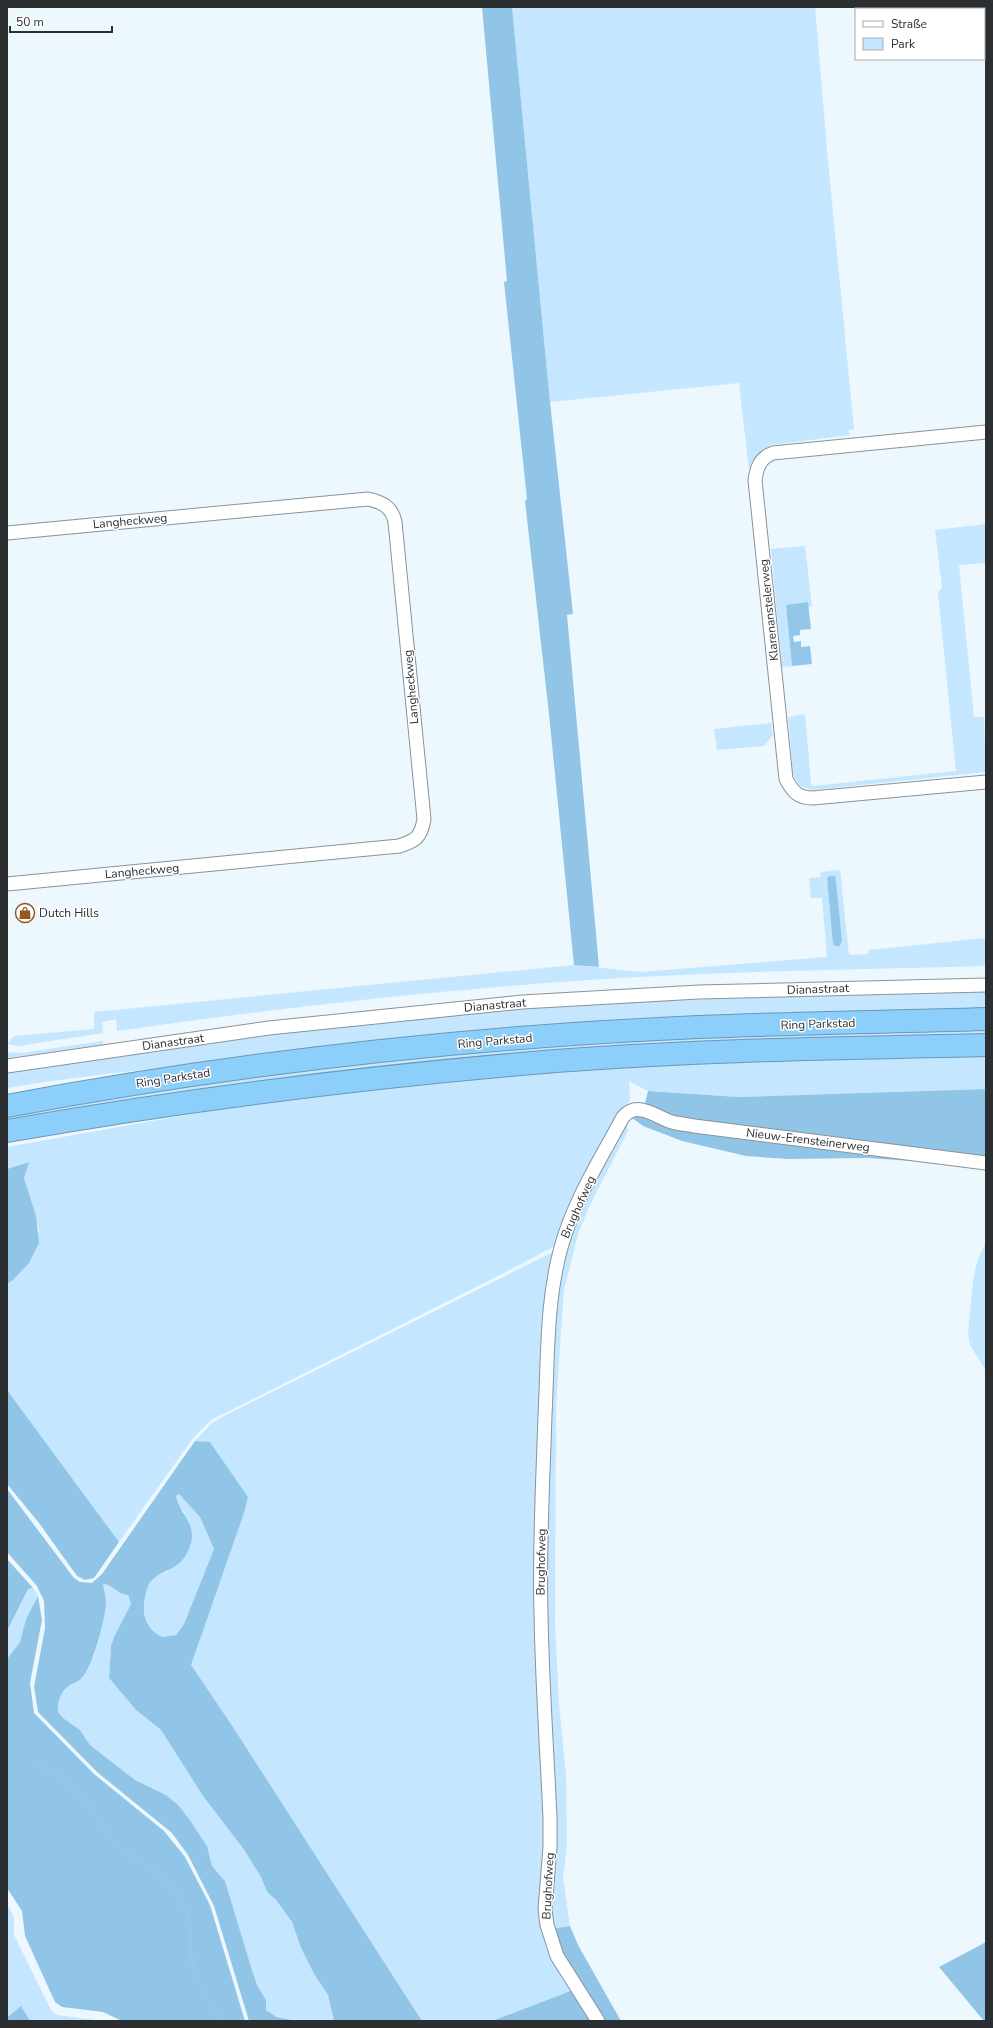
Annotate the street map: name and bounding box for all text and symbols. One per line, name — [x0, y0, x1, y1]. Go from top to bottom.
scale bar — [10, 8, 112, 34]
legend — [855, 8, 985, 60]
text: 50 m — [16, 14, 44, 30]
text: Straße — [891, 16, 927, 32]
text: Park — [891, 36, 916, 52]
street label: Langheckweg — [92, 510, 168, 532]
street label: Klarenanstelerweg — [756, 558, 782, 662]
street label: Langheckweg — [400, 649, 422, 725]
street label: Langheckweg — [104, 860, 180, 882]
shop icon: Dutch Hills — [14, 902, 36, 924]
place label: Dutch Hills — [39, 905, 99, 921]
street label: Dianastraat — [787, 980, 850, 998]
street label: Dianastraat — [463, 994, 528, 1016]
street label: Ring Parkstad — [780, 1015, 856, 1033]
street label: Dianastraat — [141, 1030, 206, 1054]
street label: Ring Parkstad — [457, 1030, 533, 1052]
street label: Ring Parkstad — [135, 1064, 211, 1092]
street label: Nieuw-Erensteinerweg — [745, 1124, 871, 1156]
street label: Brughofweg — [557, 1173, 599, 1241]
street label: Brughofweg — [532, 1528, 550, 1596]
street label: Brughofweg — [538, 1852, 558, 1920]

